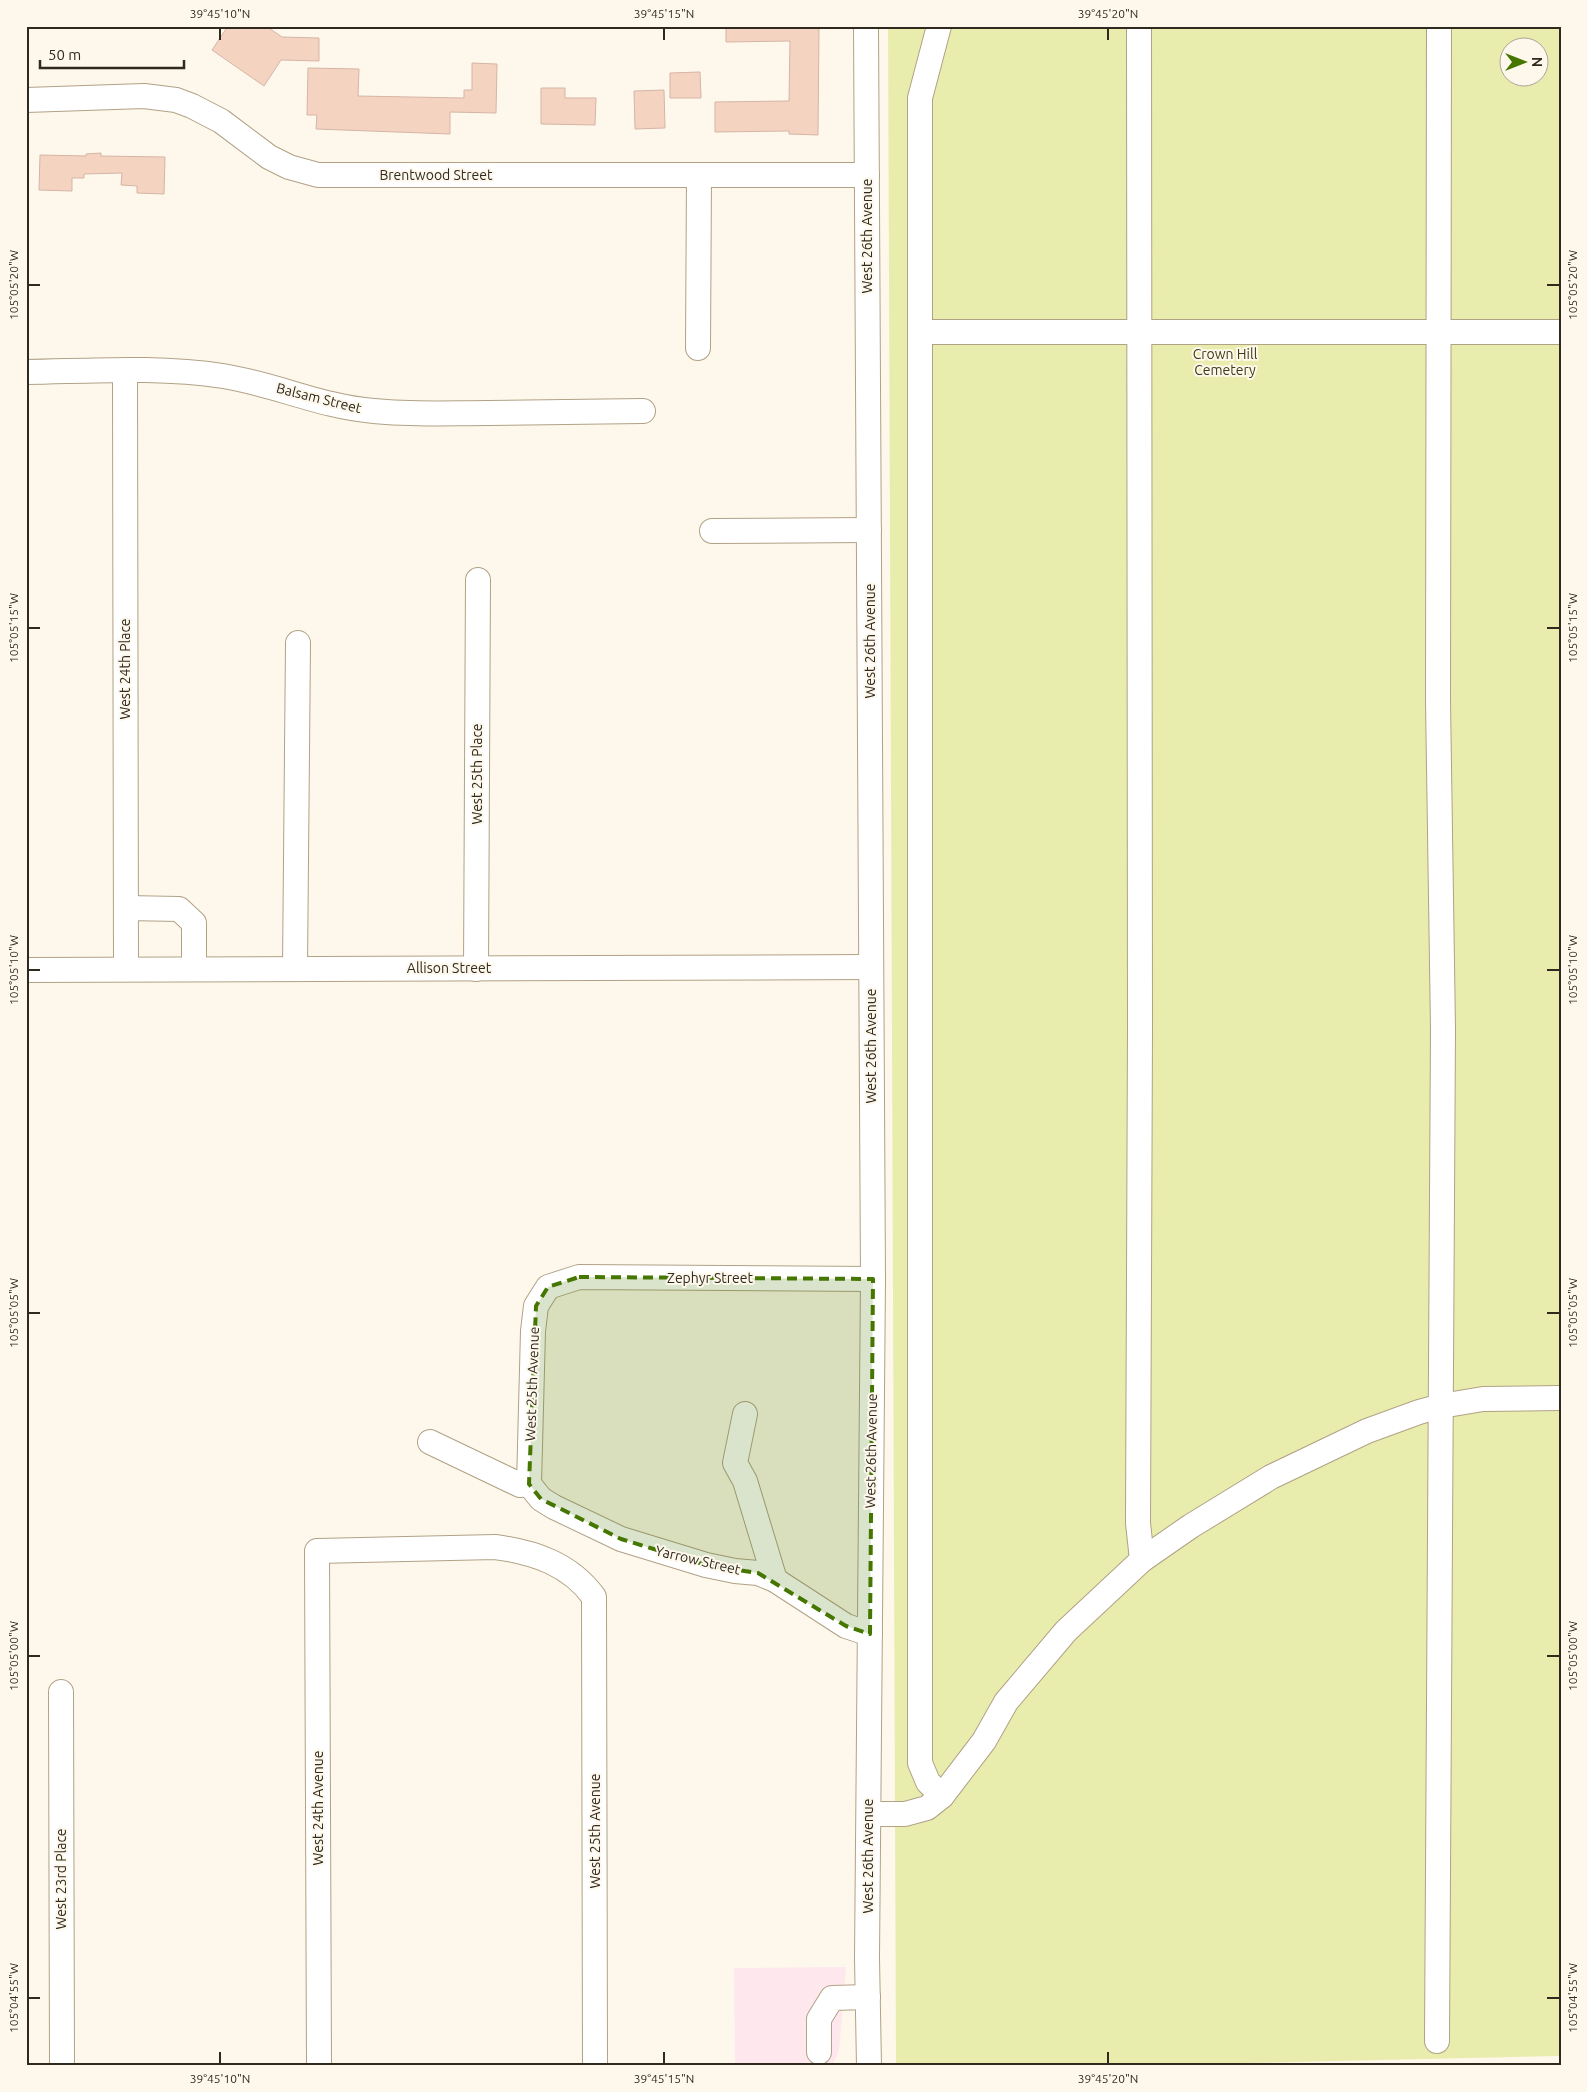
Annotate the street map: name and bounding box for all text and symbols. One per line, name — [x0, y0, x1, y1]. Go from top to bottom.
text: 39°45'10"N — [190, 7, 250, 20]
text: 39°45'15"N — [634, 7, 694, 20]
text: 39°45'20"N — [1078, 7, 1138, 20]
scale bar — [40, 38, 184, 70]
north arrow — [1500, 38, 1550, 88]
text: 50 m — [48, 46, 81, 63]
text: N — [1529, 57, 1545, 67]
street label: Brentwood Street — [379, 167, 493, 183]
street label: West 26th Avenue — [859, 179, 875, 293]
text: 105°05'20"W — [7, 250, 20, 320]
text: 105°05'20"W — [1566, 250, 1579, 320]
park label: Crown Hill Cemetery — [1193, 346, 1258, 378]
street label: Balsam Street — [275, 380, 364, 416]
street label: West 26th Avenue — [862, 584, 878, 698]
text: 105°05'15"W — [7, 593, 20, 663]
text: 105°05'15"W — [1566, 593, 1579, 663]
street label: West 24th Place — [117, 618, 133, 720]
street label: West 25th Place — [469, 723, 485, 825]
text: 105°05'10"W — [7, 935, 20, 1005]
text: 105°05'10"W — [1566, 935, 1579, 1005]
street label: Allison Street — [407, 960, 492, 976]
street label: West 26th Avenue — [863, 989, 879, 1103]
street label: Zephyr Street — [667, 1270, 754, 1286]
text: 105°05'05"W — [7, 1278, 20, 1348]
text: 105°05'05"W — [1566, 1278, 1579, 1348]
street label: West 25th Avenue — [522, 1326, 542, 1442]
street label: West 26th Avenue — [862, 1393, 880, 1509]
street label: Yarrow Street — [654, 1542, 743, 1578]
text: 105°05'00"W — [7, 1621, 20, 1691]
text: 105°05'00"W — [1566, 1621, 1579, 1691]
street label: West 24th Avenue — [310, 1751, 326, 1865]
street label: West 25th Avenue — [587, 1774, 603, 1888]
street label: West 26th Avenue — [860, 1799, 876, 1913]
street label: West 23rd Place — [53, 1828, 69, 1930]
text: 105°04'55"W — [7, 1963, 20, 2033]
text: 105°04'55"W — [1566, 1963, 1579, 2033]
text: 39°45'10"N — [190, 2072, 250, 2085]
text: 39°45'15"N — [634, 2072, 694, 2085]
text: 39°45'20"N — [1078, 2072, 1138, 2085]

